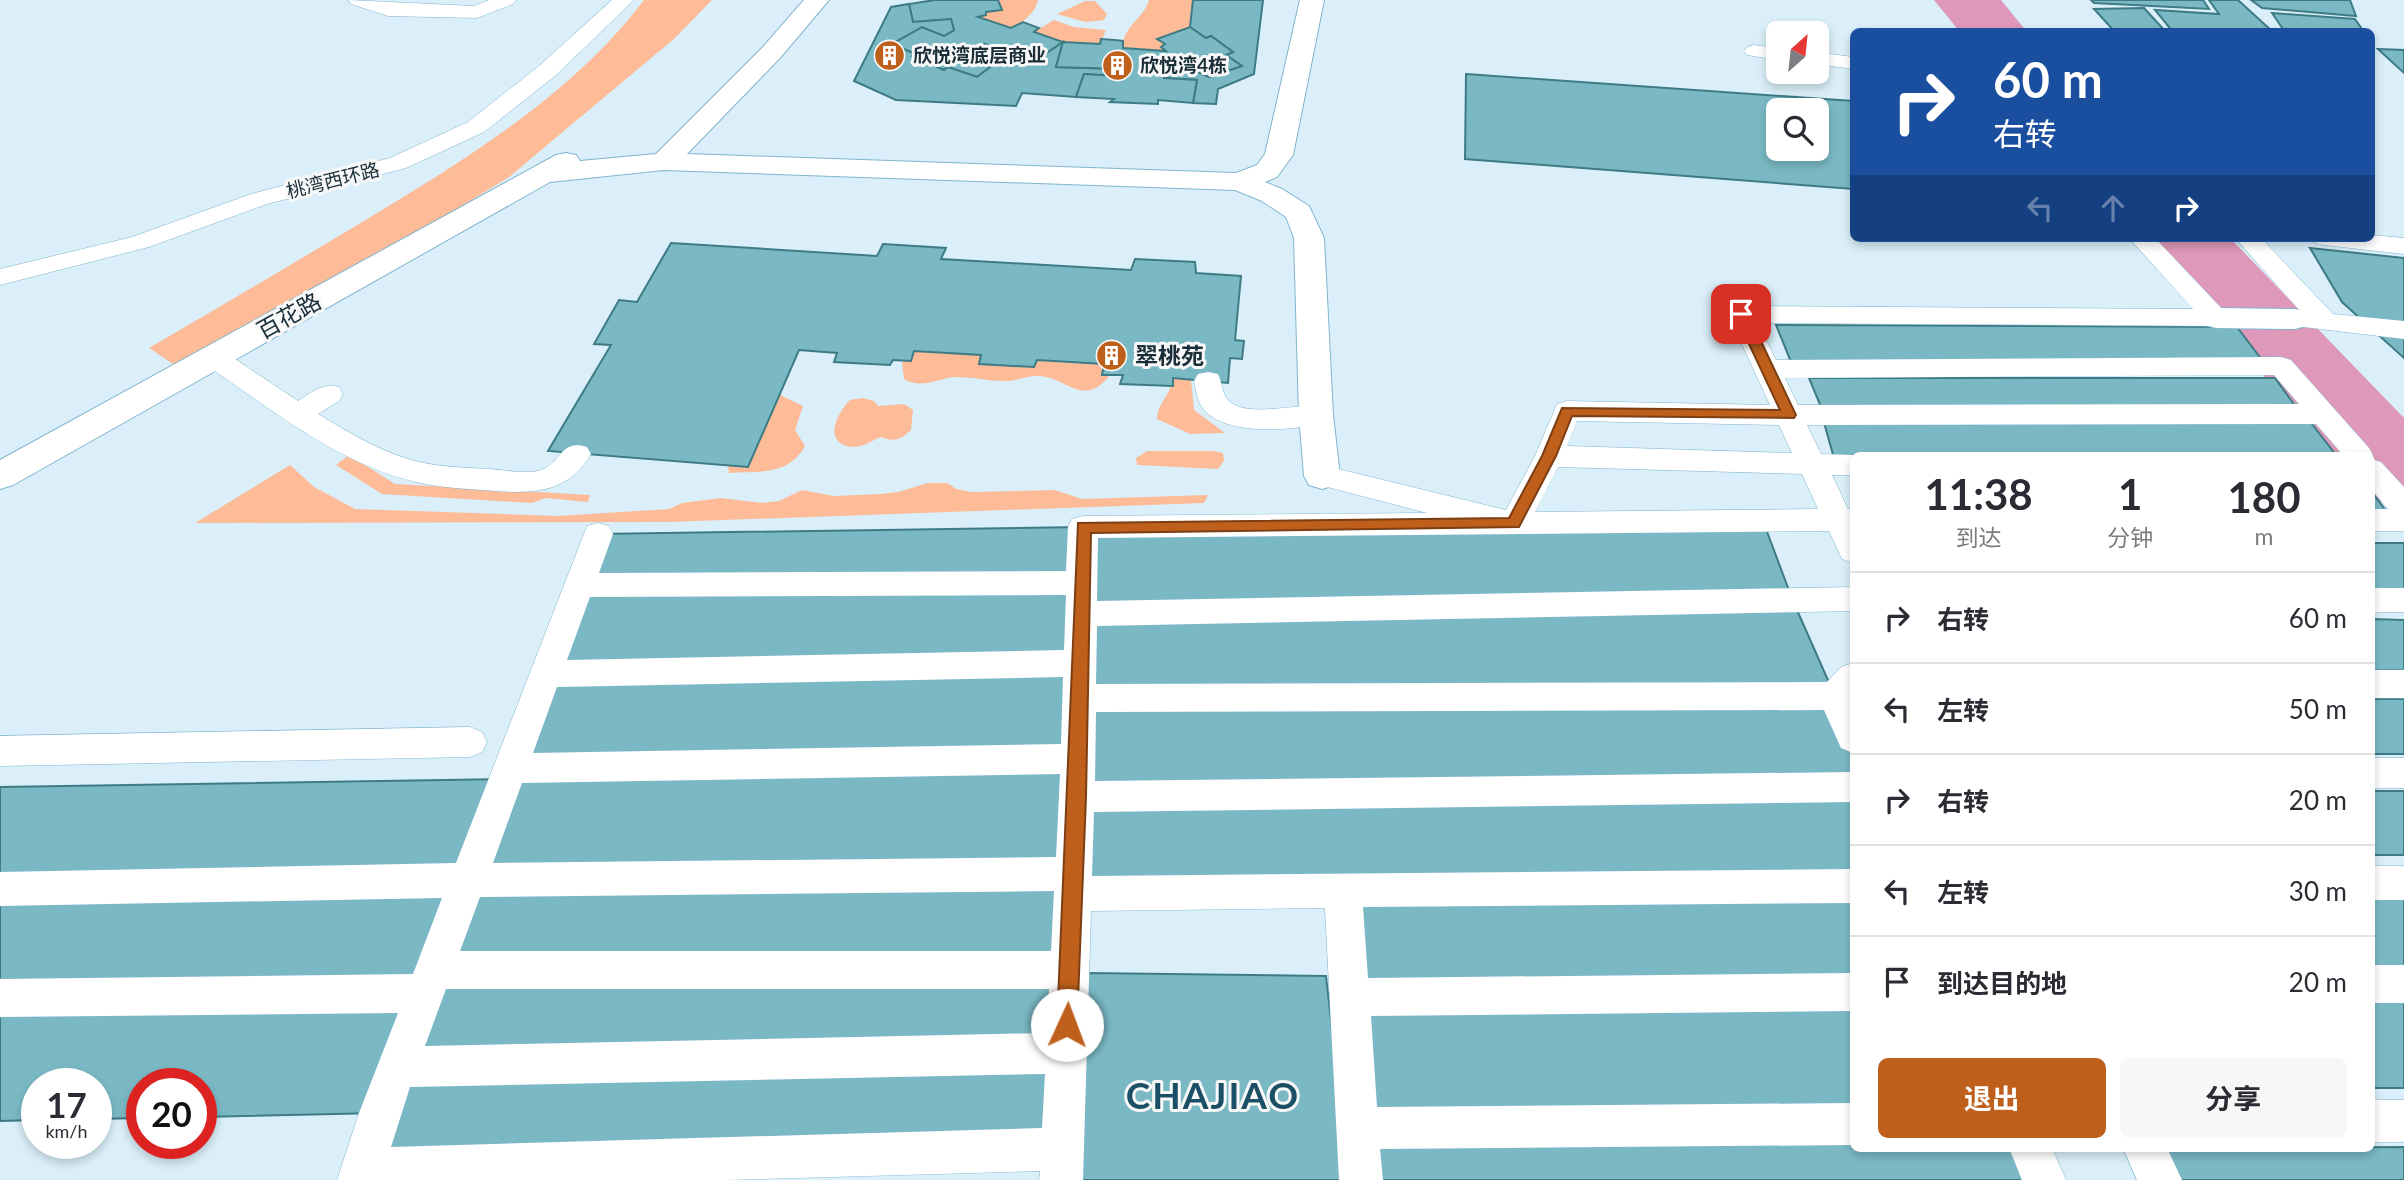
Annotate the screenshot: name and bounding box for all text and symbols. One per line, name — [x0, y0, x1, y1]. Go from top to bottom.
north arrow — [1766, 21, 1829, 84]
map controls — [1766, 21, 1829, 161]
building icon: 欣悦湾底层商业 — [873, 38, 907, 72]
place label: 欣悦湾底层商业 — [913, 43, 1046, 66]
building icon: 欣悦湾4栋 — [1100, 48, 1134, 82]
text: 60 m — [1993, 50, 2103, 108]
place label: 欣悦湾4栋 — [1140, 53, 1227, 76]
icon: right — [1878, 56, 1969, 147]
button: search — [1766, 98, 1829, 161]
text: 右转 — [1993, 114, 2057, 153]
street label: 桃湾西环路 — [284, 157, 382, 202]
icon: left — [2021, 189, 2059, 227]
icon: ahead — [2094, 189, 2132, 227]
icon: right — [2167, 189, 2205, 227]
pin — [1711, 284, 1771, 344]
street label: 百花路 — [252, 286, 325, 344]
icon: arrive — [1722, 295, 1760, 333]
building icon: 翠桃苑 — [1095, 339, 1129, 373]
place label: 翠桃苑 — [1135, 341, 1204, 369]
text: 11:38 — [1924, 469, 2033, 519]
text: 1 — [2118, 469, 2142, 519]
text: 180 — [2227, 472, 2301, 522]
text: m — [2255, 522, 2273, 550]
text: 到达 — [1956, 523, 2002, 551]
text: 分钟 — [2107, 523, 2153, 551]
icon: right — [1878, 599, 1916, 637]
text: 60 m — [2289, 602, 2347, 634]
text: 右转 — [1937, 603, 1989, 635]
icon: left — [1878, 690, 1916, 728]
text: 50 m — [2289, 693, 2347, 725]
text: 左转 — [1937, 694, 1989, 726]
icon: right — [1878, 781, 1916, 819]
text: 20 m — [2289, 784, 2347, 816]
text: 右转 — [1937, 785, 1989, 817]
icon: left — [1878, 872, 1916, 910]
text: 30 m — [2289, 875, 2347, 907]
text: 左转 — [1937, 876, 1989, 908]
icon: arrive — [1878, 963, 1916, 1001]
text: 20 m — [2289, 966, 2347, 998]
text: 到达目的地 — [1937, 967, 2067, 999]
position arrow — [1030, 988, 1104, 1062]
button: 退出 — [1878, 1058, 2106, 1138]
button: 分享 — [2120, 1058, 2347, 1138]
speed limit sign: 20 — [126, 1068, 217, 1159]
district label: CHAJIAO — [1126, 1072, 1300, 1117]
text: 17 — [46, 1083, 87, 1125]
text: km/h — [45, 1120, 88, 1142]

